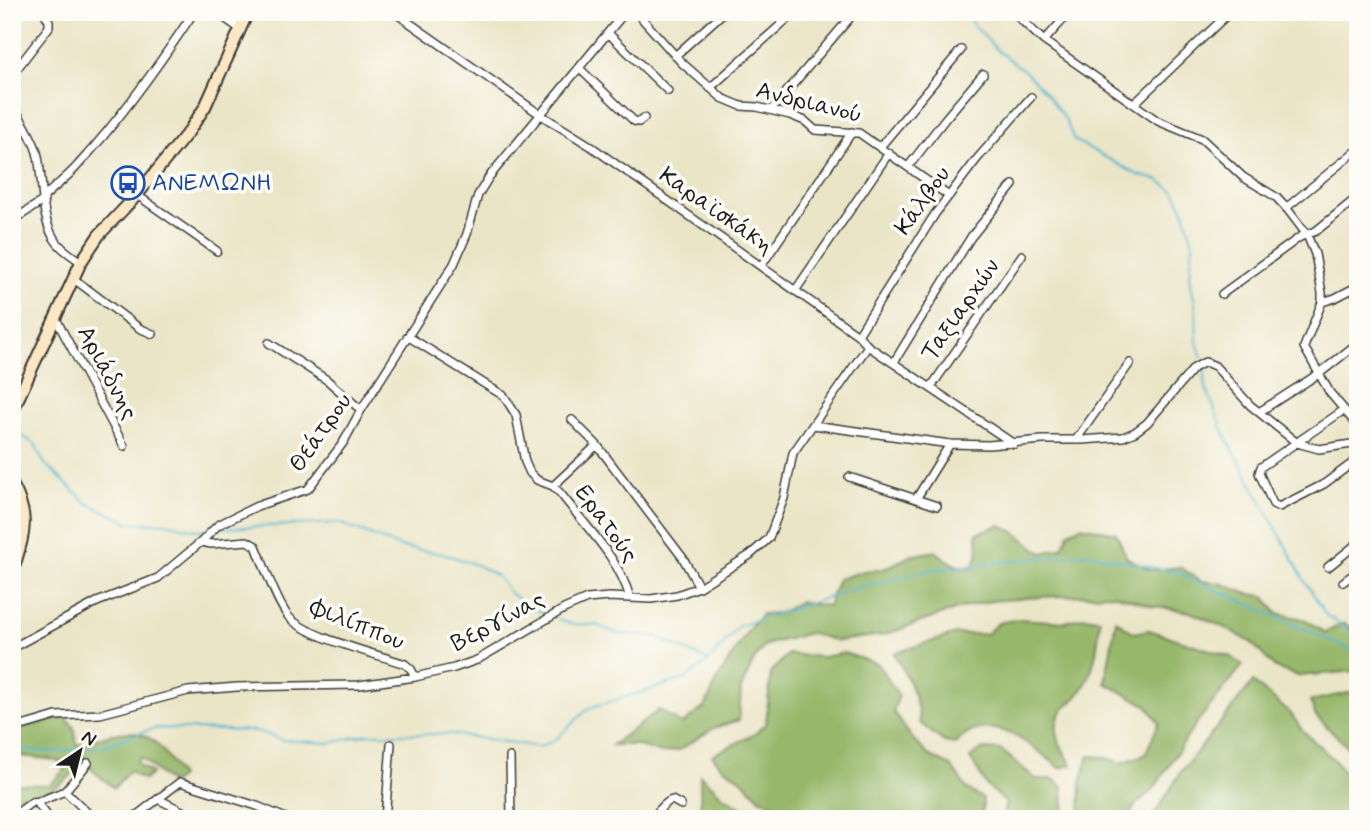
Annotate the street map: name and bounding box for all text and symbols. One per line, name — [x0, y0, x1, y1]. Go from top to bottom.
street label: Ανδριανού — [753, 75, 865, 131]
street label: Καραϊσκάκη — [653, 160, 779, 262]
street label: Κάλβου — [888, 160, 958, 242]
bus stop icon: ΑΝΕΜΩΝΗ — [109, 164, 147, 202]
place label: ΑΝΕΜΩΝΗ — [152, 168, 272, 199]
street label: Ταξιαρχών — [915, 253, 1007, 367]
street label: Αριάδνης — [69, 321, 145, 425]
street label: Θεάτρου — [283, 387, 360, 479]
street label: Ερατούς — [567, 479, 645, 569]
street label: Βεργίνας — [446, 584, 550, 660]
street label: Φιλίππου — [304, 592, 409, 658]
north arrow — [46, 716, 116, 786]
text: N — [77, 724, 101, 752]

